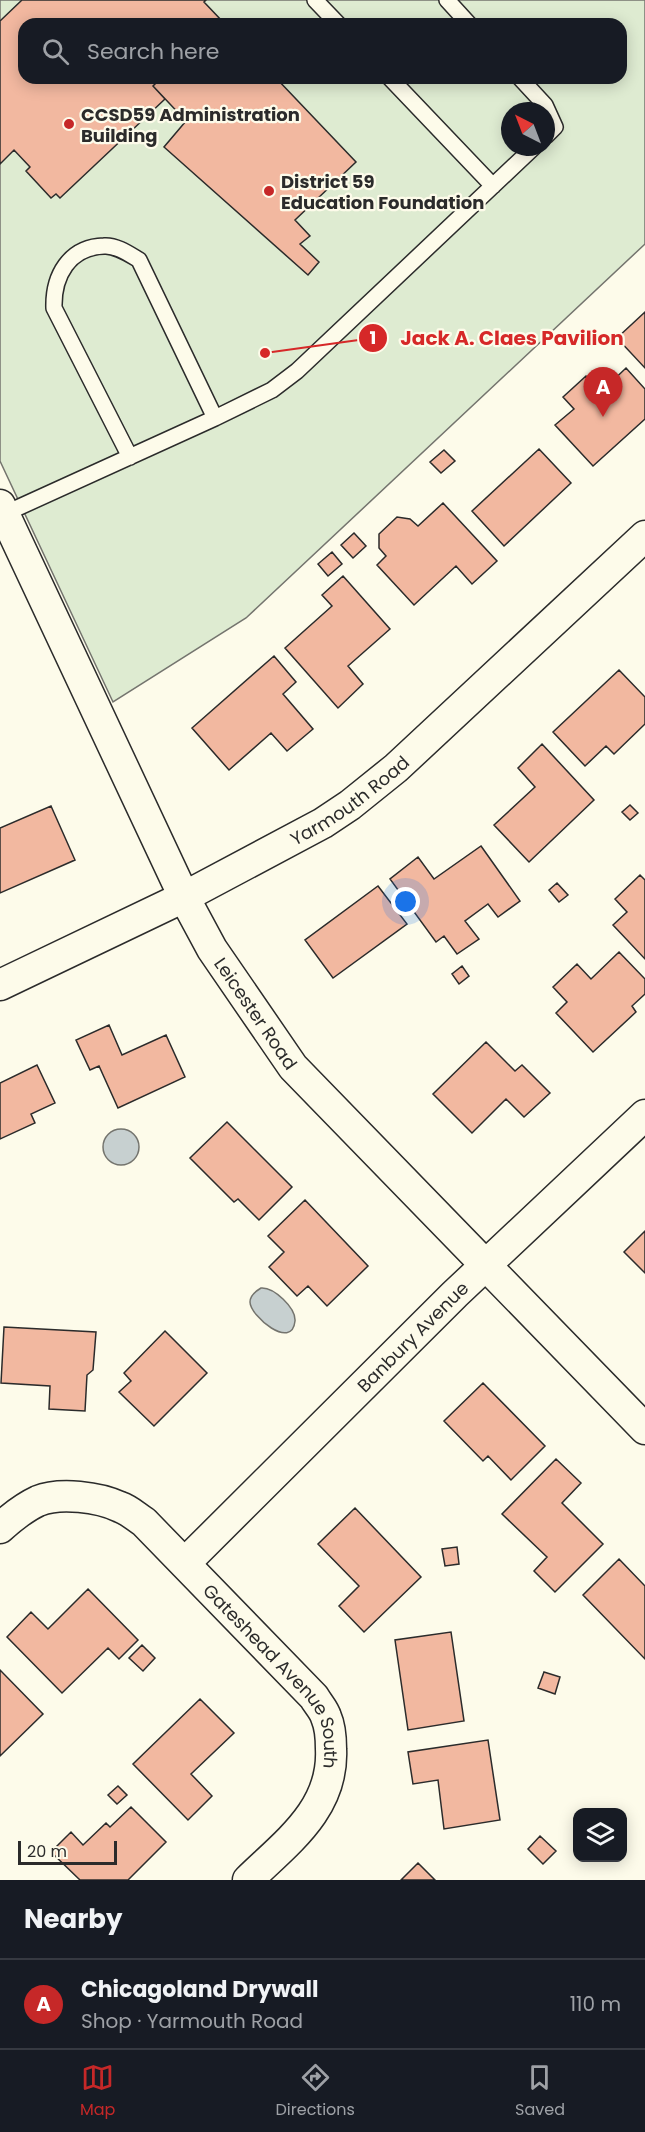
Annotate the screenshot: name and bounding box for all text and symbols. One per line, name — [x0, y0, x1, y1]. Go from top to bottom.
search box — [18, 18, 627, 84]
icon: search — [39, 35, 72, 68]
text: Search here — [87, 36, 220, 67]
place label: CCSD59 Administration Building — [81, 102, 300, 148]
north arrow — [501, 102, 555, 156]
marker: CCSD59 Administration Building — [62, 117, 76, 131]
place label: District 59 Education Foundation — [281, 169, 484, 215]
marker: District 59 Education Foundation — [262, 184, 276, 198]
callout: Jack A. Claes Pavilion — [358, 319, 635, 357]
text: Jack A. Claes Pavilion — [400, 324, 624, 352]
text: 1 — [370, 325, 376, 350]
pin: A — [584, 368, 622, 417]
street label: Yarmouth Road — [286, 750, 414, 851]
your location — [391, 887, 420, 916]
street label: Leicester Road — [209, 952, 303, 1074]
street label: Banbury Avenue — [351, 1275, 474, 1397]
street label: Gateshead Avenue South — [198, 1578, 344, 1770]
map controls — [573, 1808, 627, 1862]
button: layers — [573, 1808, 627, 1862]
scale bar — [18, 1838, 117, 1866]
text: 20 m — [27, 1840, 67, 1863]
text: Nearby — [24, 1901, 122, 1937]
text: Chicagoland Drywall — [81, 1974, 318, 2005]
text: A — [36, 1990, 51, 2018]
text: 110 m — [570, 1990, 621, 2018]
text: Shop · Yarmouth Road — [81, 2007, 303, 2035]
tab: Map — [80, 2061, 115, 2122]
tab: Directions — [276, 2061, 355, 2122]
tab: Saved — [515, 2061, 565, 2122]

